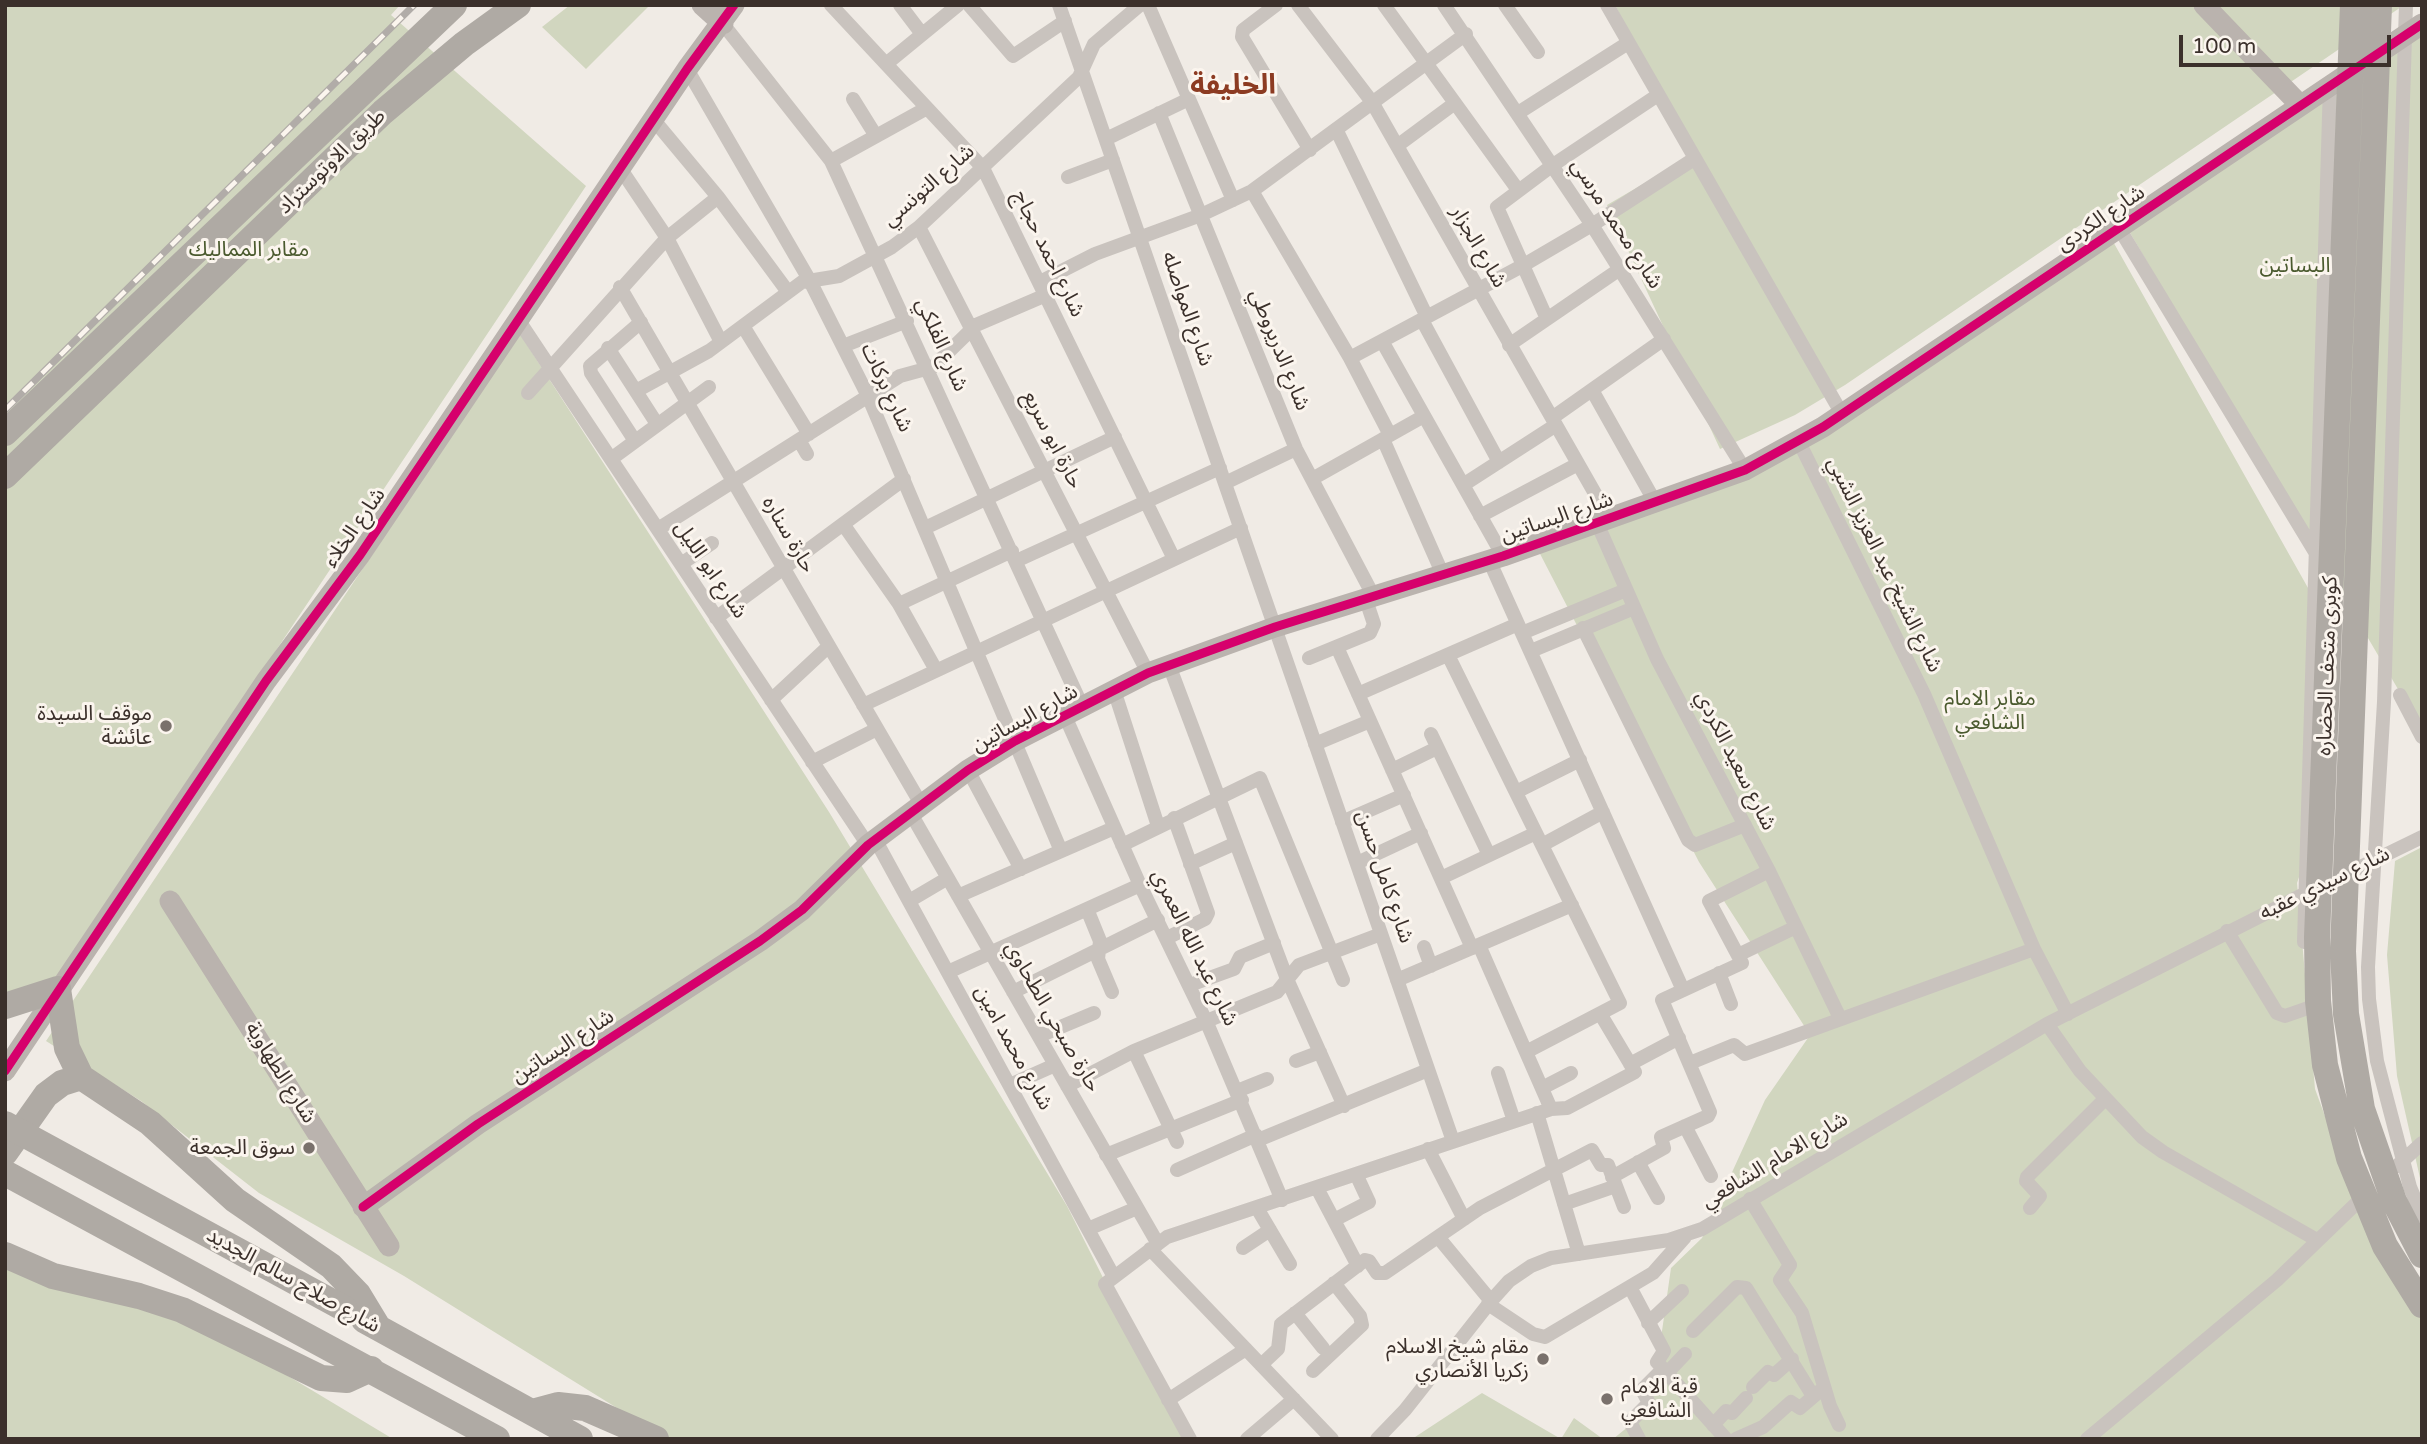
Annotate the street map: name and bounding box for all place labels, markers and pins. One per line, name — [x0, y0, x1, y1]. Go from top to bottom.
place label: موقف السيدة عائشة — [37, 701, 152, 751]
marker: موقف السيدة عائشة — [158, 718, 174, 734]
place label: سوق الجمعة — [190, 1135, 295, 1161]
marker: سوق الجمعة — [301, 1140, 317, 1156]
place label: مقام شيخ الاسلام زكريا الأنصاري — [1386, 1334, 1529, 1384]
marker: مقام شيخ الاسلام زكريا الأنصاري — [1535, 1351, 1551, 1367]
place label: قبة الامام الشافعي — [1621, 1374, 1698, 1424]
marker: قبة الامام الشافعي — [1599, 1391, 1615, 1407]

